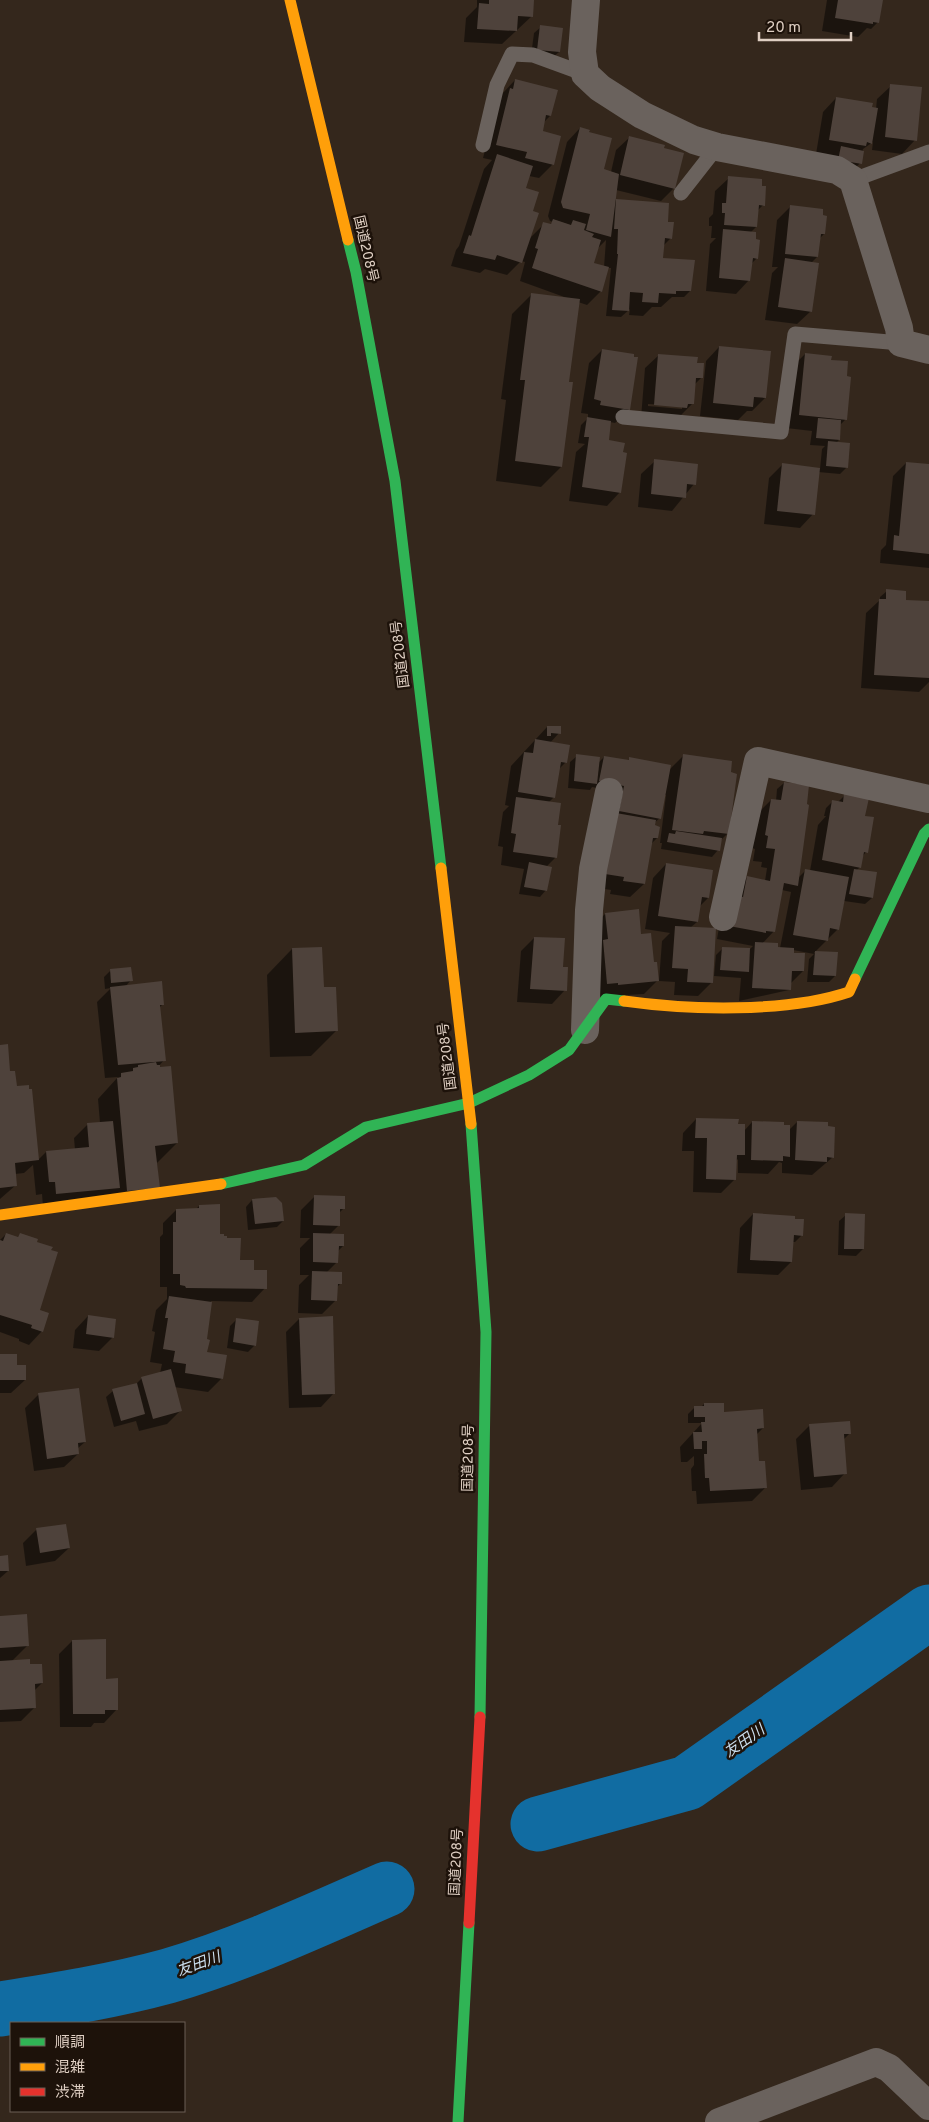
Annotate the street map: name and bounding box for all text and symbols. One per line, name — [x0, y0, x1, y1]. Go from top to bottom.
scale bar — [759, 10, 852, 42]
text: 20 m — [766, 19, 801, 38]
street label: 国道208号 — [349, 214, 381, 284]
street label: 国道208号 — [388, 619, 414, 689]
street label: 国道208号 — [435, 1021, 461, 1091]
street label: 国道208号 — [460, 1424, 478, 1492]
water label: 友田川 — [721, 1720, 771, 1763]
street label: 国道208号 — [447, 1828, 467, 1896]
water label: 友田川 — [175, 1948, 225, 1982]
legend — [10, 2022, 185, 2112]
text: 順調 — [55, 2034, 85, 2053]
text: 混雑 — [55, 2059, 85, 2078]
text: 渋滞 — [55, 2084, 85, 2103]

